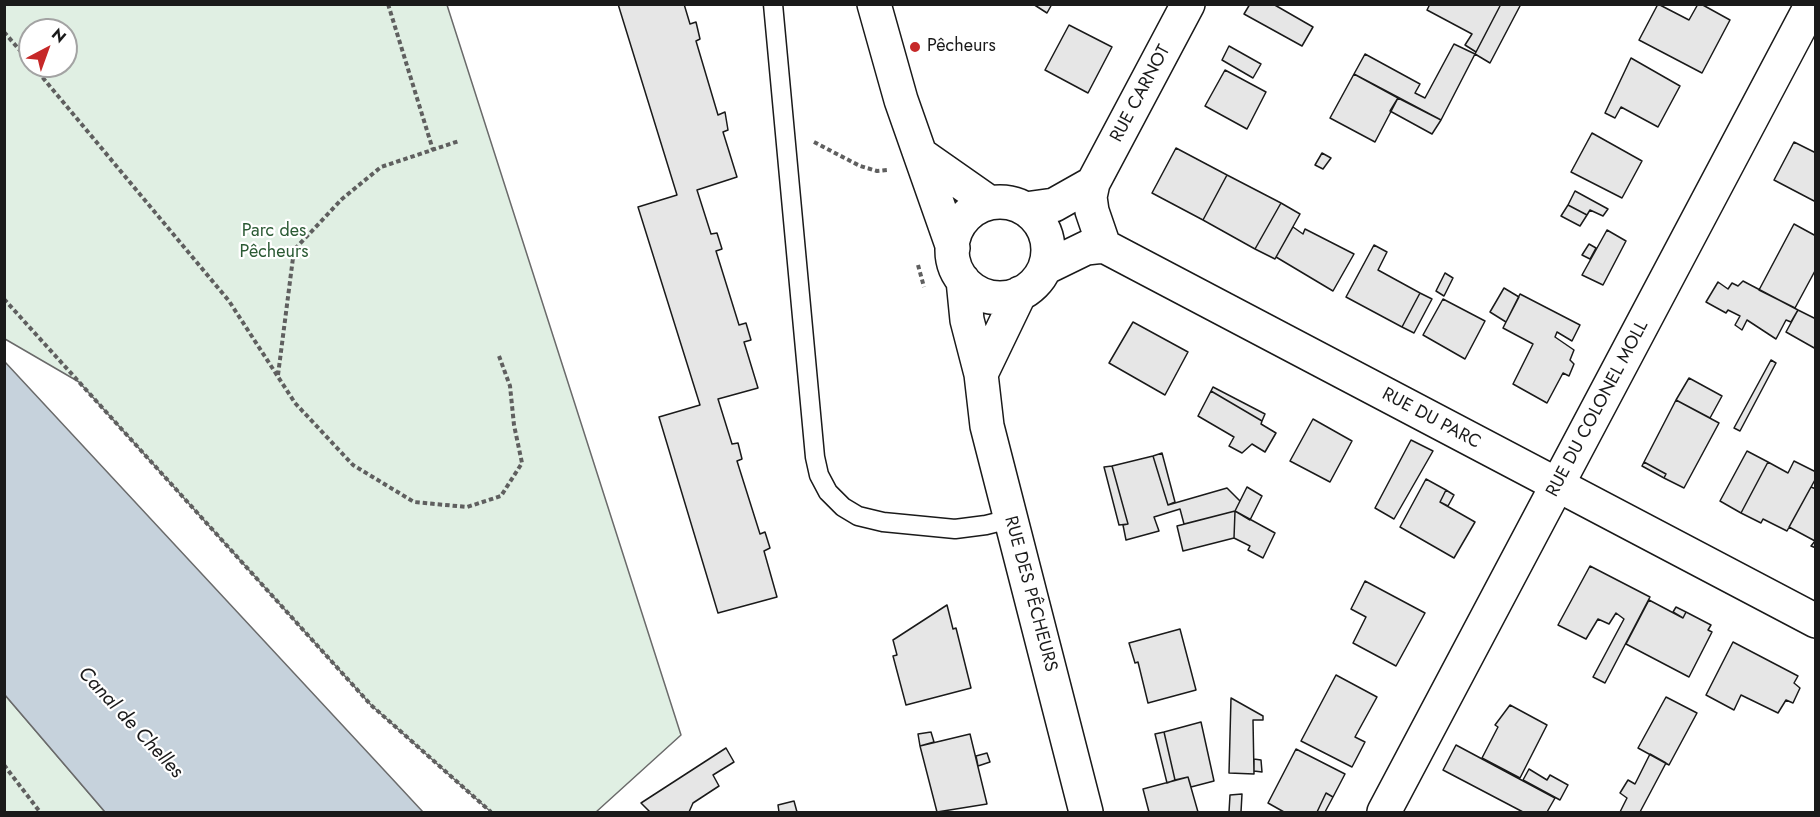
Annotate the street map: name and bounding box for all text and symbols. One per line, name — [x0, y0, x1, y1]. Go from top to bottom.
north arrow — [18, 18, 78, 78]
text: N — [46, 23, 71, 48]
place label: Pêcheurs — [927, 36, 996, 58]
marker: Pêcheurs — [908, 40, 922, 54]
street label: RUE CARNOT — [1106, 42, 1176, 146]
park label: Parc des Pêcheurs — [240, 221, 308, 264]
street label: RUE DU COLONEL MOLL — [1542, 317, 1654, 501]
street label: RUE DU PARC — [1378, 384, 1484, 454]
street label: RUE DES PÊCHEURS — [999, 514, 1061, 674]
water label: Canal de Chelles — [72, 662, 188, 784]

